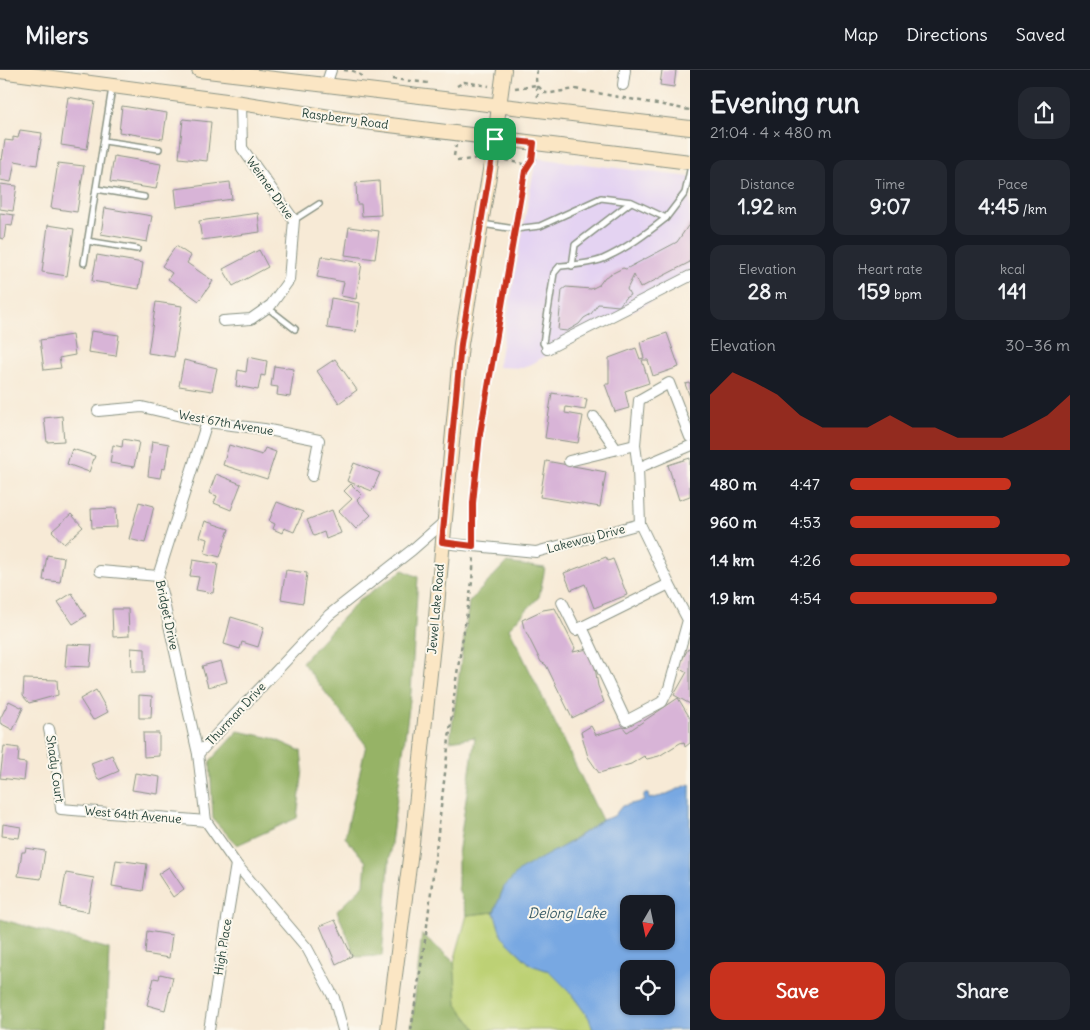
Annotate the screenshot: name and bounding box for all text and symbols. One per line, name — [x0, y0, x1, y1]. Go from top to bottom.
text: Milers — [25, 20, 89, 50]
text: Map — [843, 23, 878, 46]
text: Directions — [906, 23, 988, 46]
text: Saved — [1016, 23, 1065, 46]
text: Evening run — [710, 85, 860, 121]
button: share — [1018, 87, 1070, 139]
street label: Raspberry Road — [301, 105, 389, 132]
pin — [474, 118, 516, 160]
text: 21:04 · 4 × 480 m — [710, 122, 831, 142]
icon: arrive — [481, 125, 509, 153]
street label: Weimer Drive — [243, 154, 297, 222]
text: Distance — [740, 175, 795, 193]
text: Time — [875, 175, 905, 193]
text: Pace — [997, 175, 1028, 193]
text: 1.92 — [738, 193, 774, 220]
text: 9:07 — [870, 193, 910, 220]
text: 4:45 — [978, 193, 1019, 220]
text: km — [774, 200, 797, 218]
text: /km — [1019, 200, 1047, 218]
text: Elevation — [739, 260, 796, 278]
text: Heart rate — [858, 260, 922, 278]
text: kcal — [1000, 260, 1025, 278]
text: 28 — [748, 278, 771, 305]
text: 159 — [858, 278, 891, 305]
text: 141 — [998, 278, 1027, 305]
text: m — [771, 285, 787, 303]
text: bpm — [891, 285, 922, 303]
text: Elevation — [710, 335, 776, 355]
text: 30–36 m — [1005, 335, 1070, 355]
street label: West 67th Avenue — [177, 407, 275, 438]
text: 480 m — [710, 474, 757, 494]
text: 4:47 — [790, 474, 820, 494]
text: 960 m — [710, 512, 757, 532]
text: 4:53 — [790, 512, 821, 532]
street label: Lakeway Drive — [545, 521, 626, 556]
text: 1.4 km — [710, 550, 755, 570]
text: 4:26 — [790, 550, 821, 570]
street label: Jewel Lake Road — [424, 563, 447, 655]
street label: Bridget Drive — [153, 579, 182, 651]
text: 1.9 km — [710, 588, 755, 608]
text: 4:54 — [790, 588, 821, 608]
street label: Thurman Drive — [203, 679, 269, 748]
street label: Shady Court — [43, 734, 68, 803]
street label: West 64th Avenue — [84, 803, 182, 826]
north arrow — [620, 895, 675, 950]
map controls — [620, 895, 675, 1015]
water label: Delong Lake — [528, 904, 607, 922]
street label: High Place — [211, 918, 234, 976]
button: locate — [620, 960, 675, 1015]
button: Save — [710, 962, 885, 1020]
button: Share — [895, 962, 1070, 1020]

